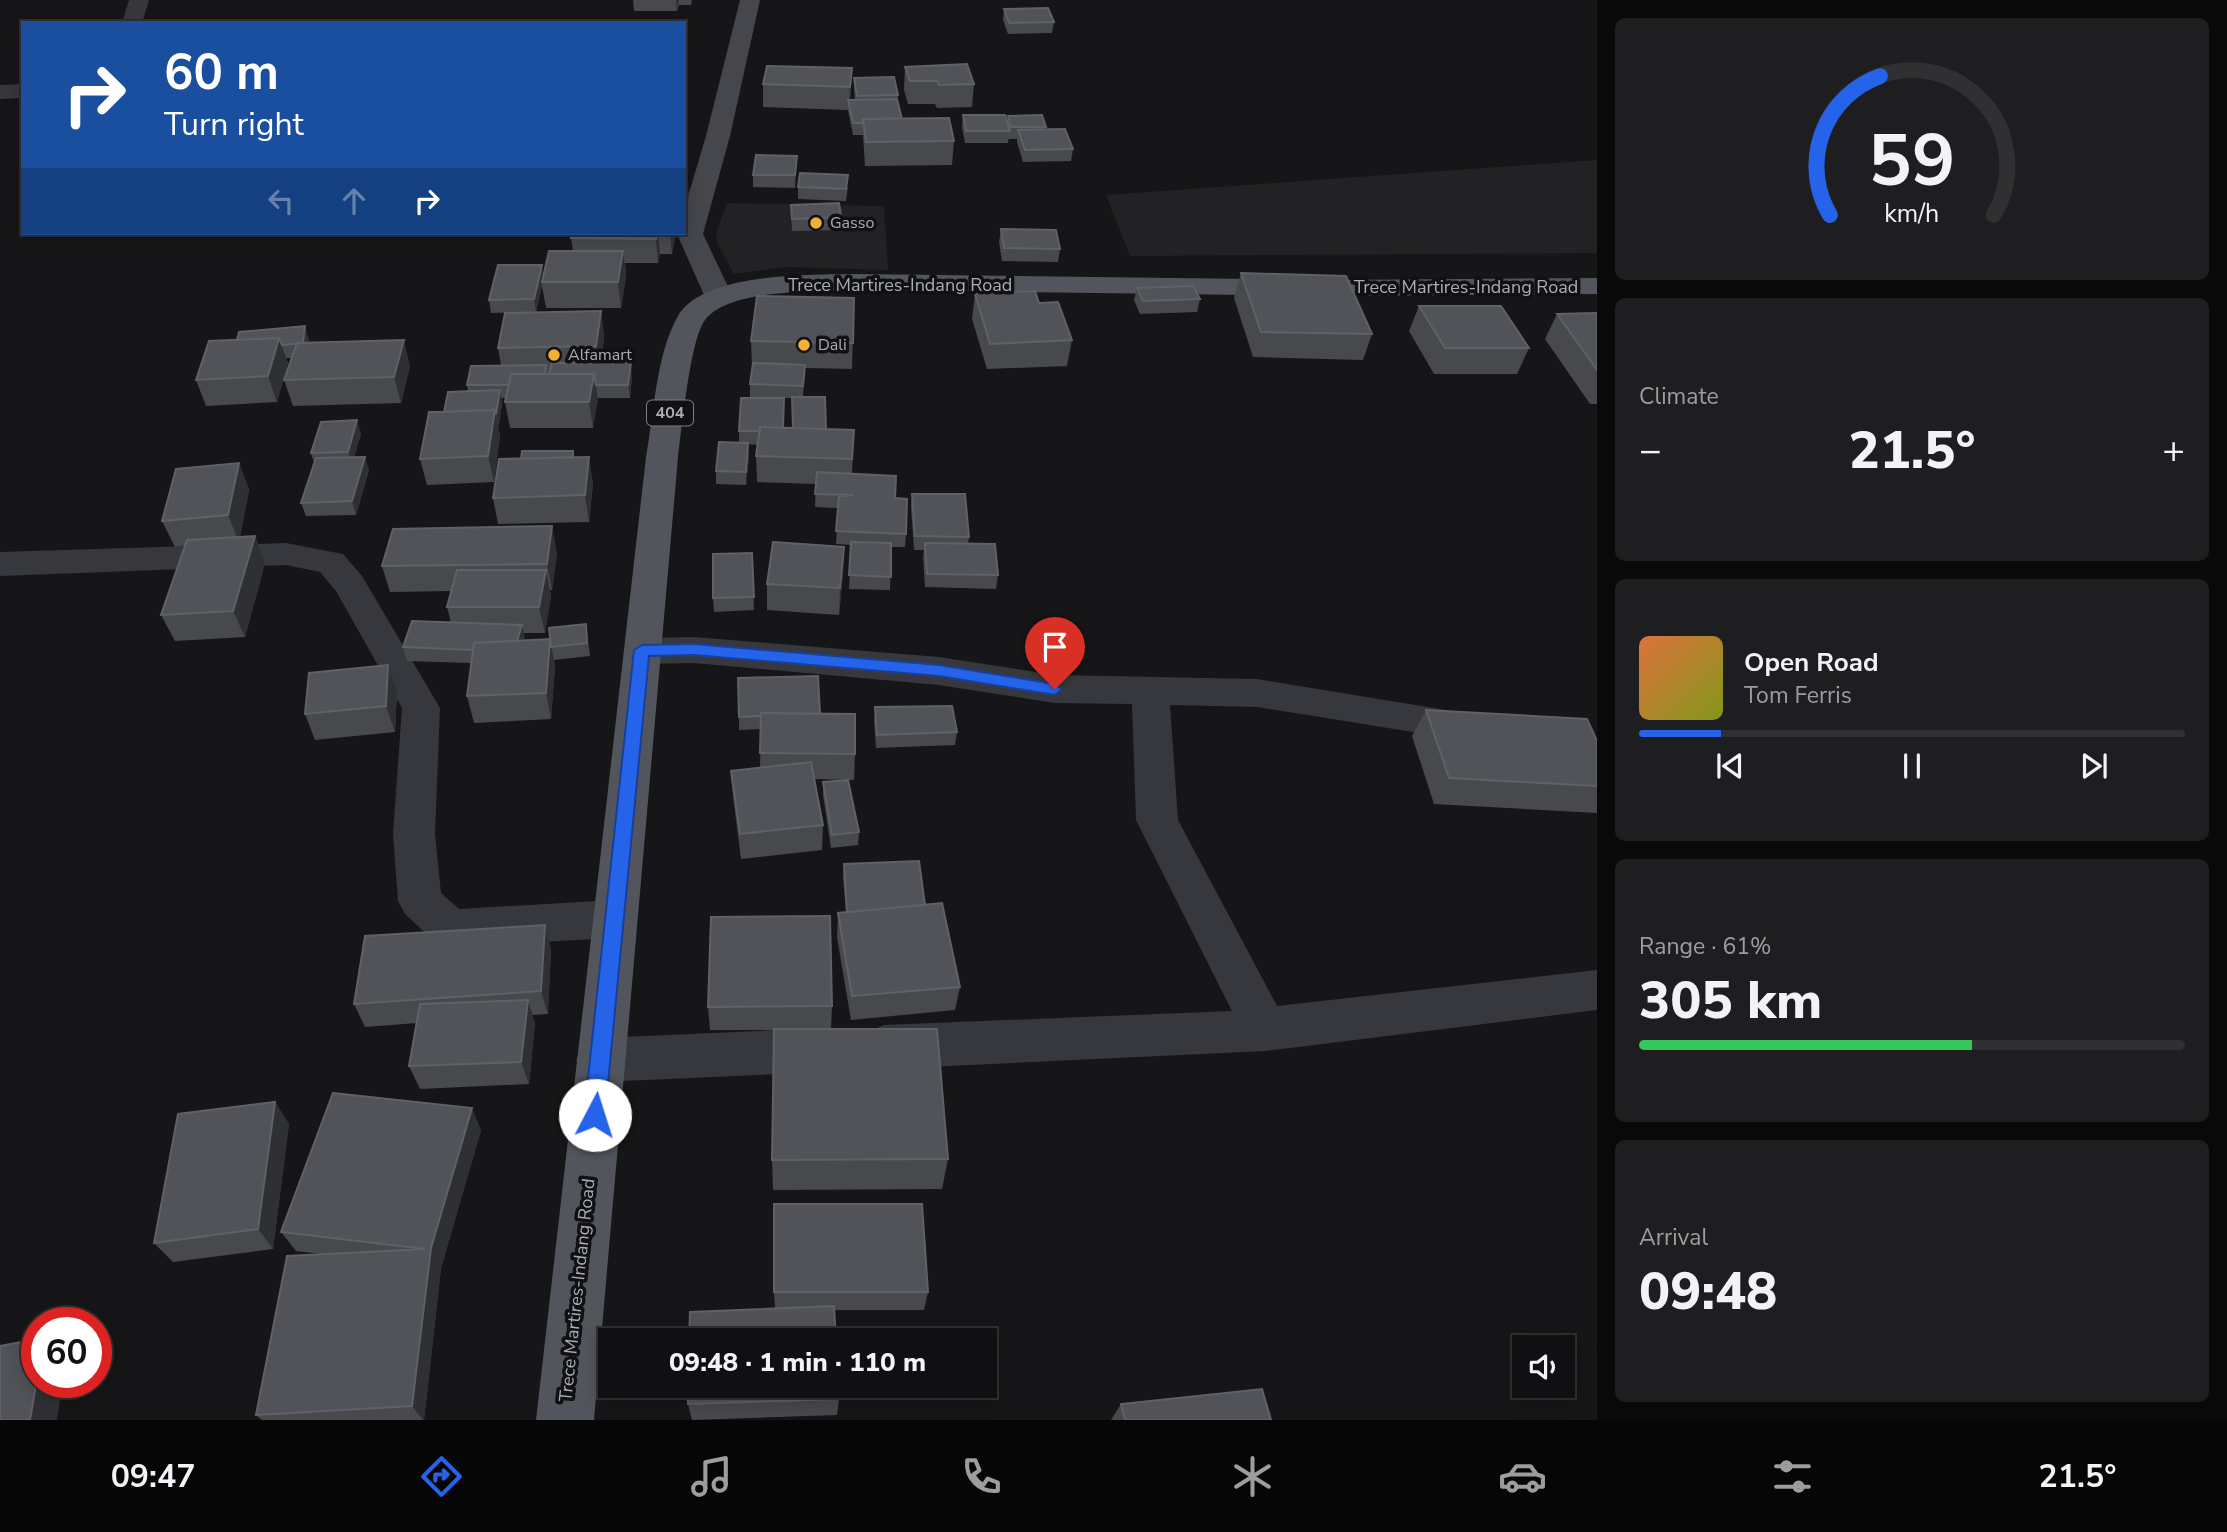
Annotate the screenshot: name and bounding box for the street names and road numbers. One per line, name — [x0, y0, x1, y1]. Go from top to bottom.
street label: Trece Martires-Indang Road — [788, 273, 1012, 297]
street label: Trece Martires-Indang Road — [1354, 275, 1578, 299]
road number: 404 — [647, 400, 693, 426]
street label: Trece Martires-Indang Road — [553, 1177, 601, 1403]

